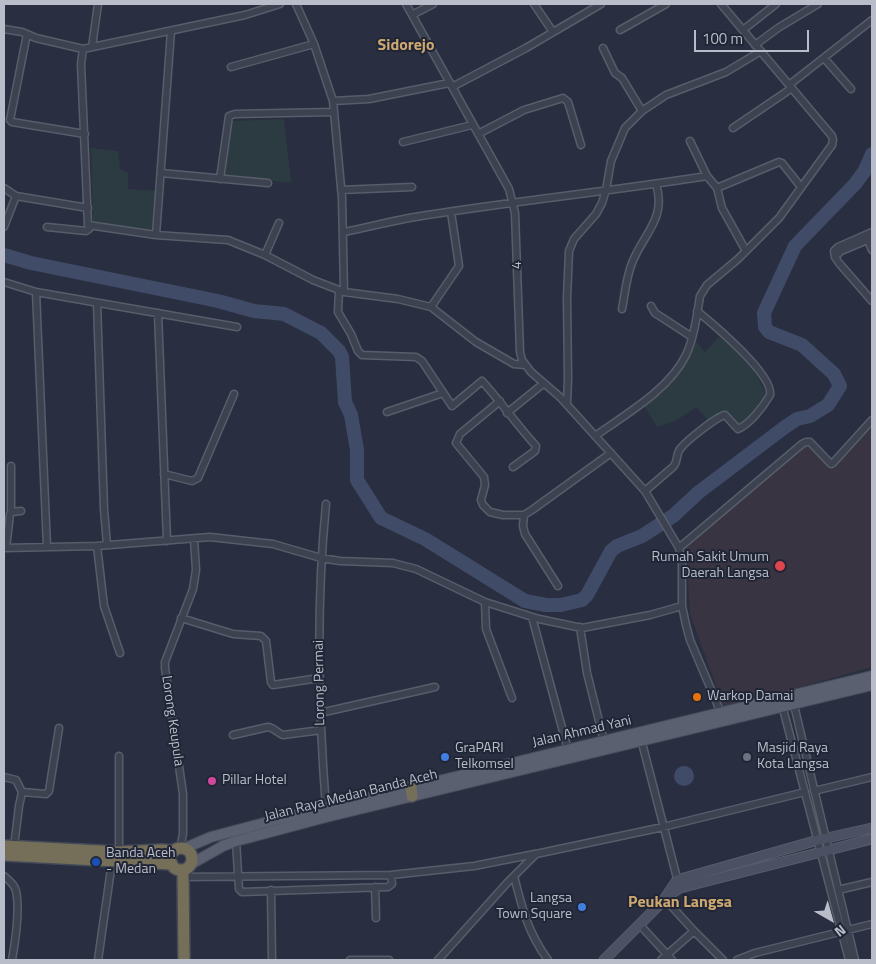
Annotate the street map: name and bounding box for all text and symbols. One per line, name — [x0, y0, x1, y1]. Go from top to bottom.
scale bar — [696, 20, 811, 52]
text: 100 m — [702, 27, 743, 50]
district label: Sidorejo — [378, 36, 434, 56]
street label: 4 — [510, 261, 526, 269]
place label: Rumah Sakit Umum Daerah Langsa — [651, 550, 769, 582]
marker: Rumah Sakit Umum Daerah Langsa — [773, 559, 787, 573]
street label: Lorong Permai — [311, 640, 329, 726]
street label: Lorong Keupula — [157, 675, 187, 767]
place label: Warkop Damai — [707, 689, 793, 705]
marker: Warkop Damai — [691, 691, 703, 703]
street label: Jalan Ahmad Yani — [531, 712, 633, 752]
place label: GraPARI Telkomsel — [455, 741, 514, 774]
place label: Masjid Raya Kota Langsa — [757, 741, 829, 774]
marker: GraPARI Telkomsel — [439, 751, 451, 763]
marker: Masjid Raya Kota Langsa — [741, 751, 753, 763]
street label: Jalan Raya Medan Banda Aceh — [263, 766, 439, 826]
place label: Pillar Hotel — [222, 773, 287, 789]
marker: Pillar Hotel — [206, 775, 218, 787]
place label: Banda Aceh - Medan — [106, 846, 176, 879]
marker: Banda Aceh - Medan — [90, 856, 102, 868]
place label: Langsa Town Square — [496, 891, 572, 924]
district label: Peukan Langsa — [628, 893, 732, 913]
north arrow — [806, 894, 856, 944]
marker: Langsa Town Square — [576, 901, 588, 913]
text: N — [830, 920, 851, 942]

